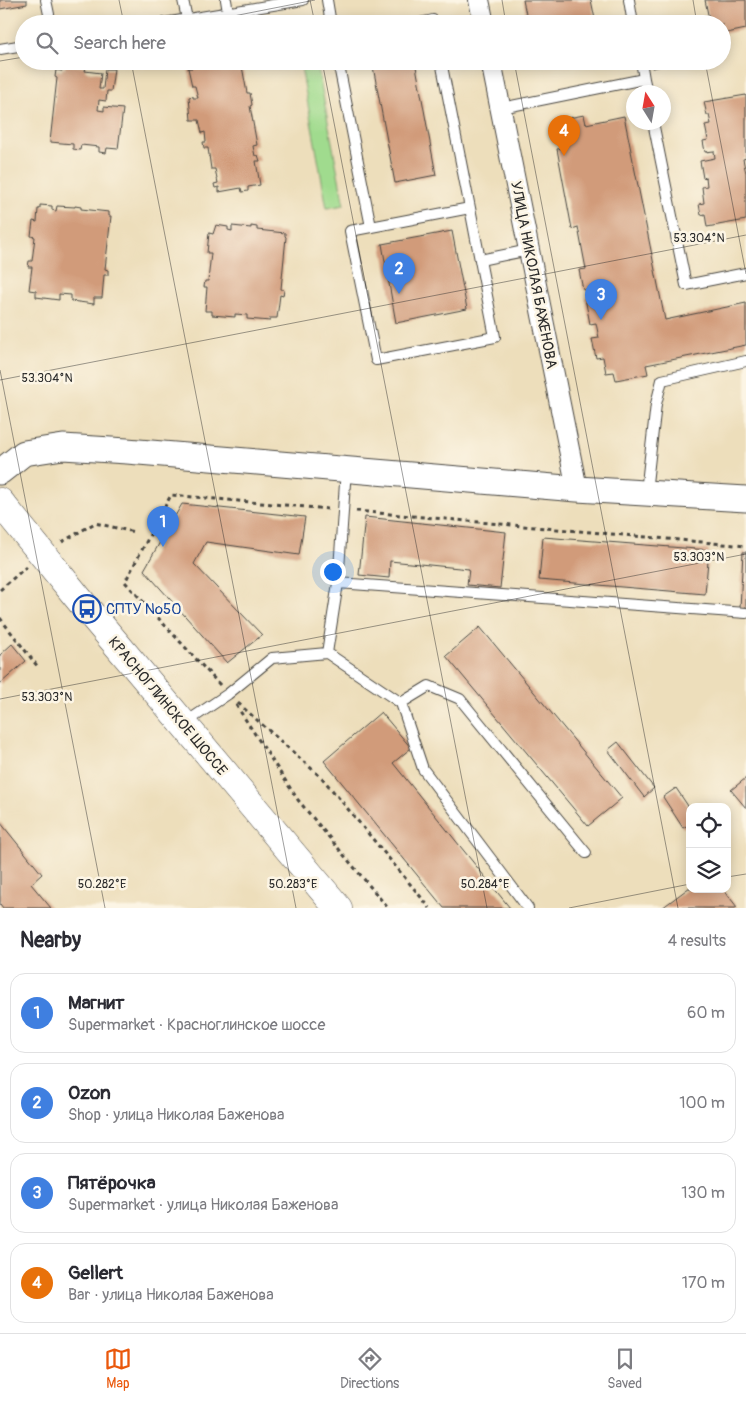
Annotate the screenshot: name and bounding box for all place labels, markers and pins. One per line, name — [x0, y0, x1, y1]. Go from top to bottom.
pin: 4 — [548, 115, 580, 156]
pin: 2 — [383, 253, 415, 294]
pin: 3 — [585, 279, 617, 320]
pin: 1 — [147, 506, 179, 547]
bus stop icon: СПТУ №50 — [72, 594, 102, 624]
place label: СПТУ №50 — [106, 600, 181, 619]

